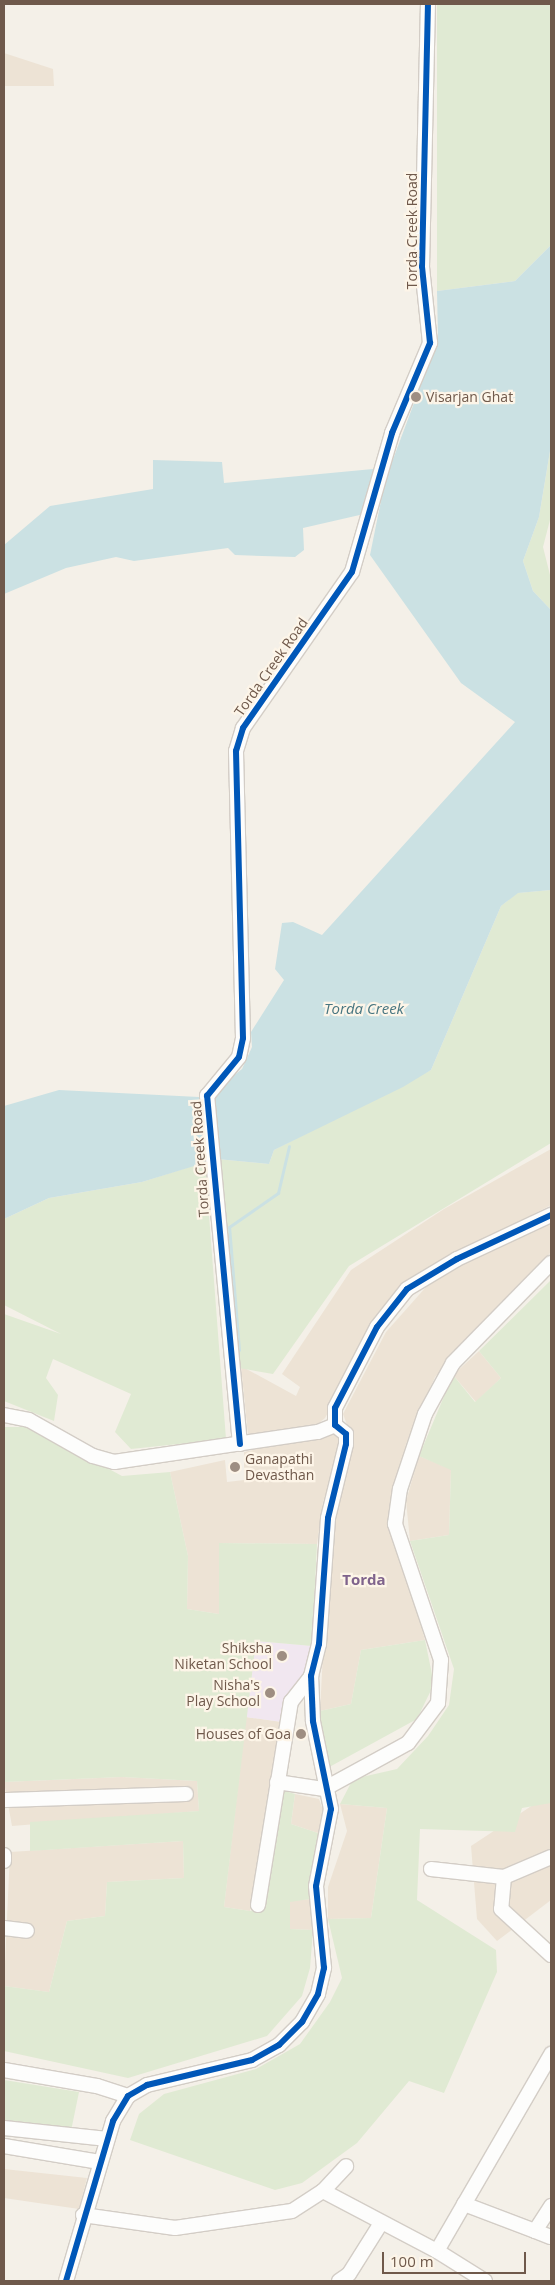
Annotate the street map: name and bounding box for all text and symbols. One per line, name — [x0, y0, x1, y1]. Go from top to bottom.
street label: Torda Creek Road — [404, 173, 420, 289]
place label: Visarjan Ghat — [426, 389, 513, 405]
marker: Visarjan Ghat — [410, 391, 422, 403]
street label: Torda Creek Road — [231, 614, 311, 720]
water label: Torda Creek — [324, 1000, 404, 1018]
street label: Torda Creek Road — [188, 1100, 212, 1218]
place label: Ganapathi Devasthan — [245, 1451, 314, 1484]
marker: Ganapathi Devasthan — [229, 1461, 241, 1473]
district label: Torda — [342, 1571, 386, 1589]
place label: Shiksha Niketan School — [174, 1640, 272, 1672]
marker: Shiksha Niketan School — [276, 1650, 288, 1662]
place label: Nisha's Play School — [186, 1677, 260, 1710]
marker: Nisha's Play School — [264, 1687, 276, 1699]
place label: Houses of Goa — [196, 1726, 291, 1742]
marker: Houses of Goa — [295, 1728, 307, 1740]
scale bar — [385, 2242, 529, 2274]
text: 100 m — [390, 2251, 434, 2271]

